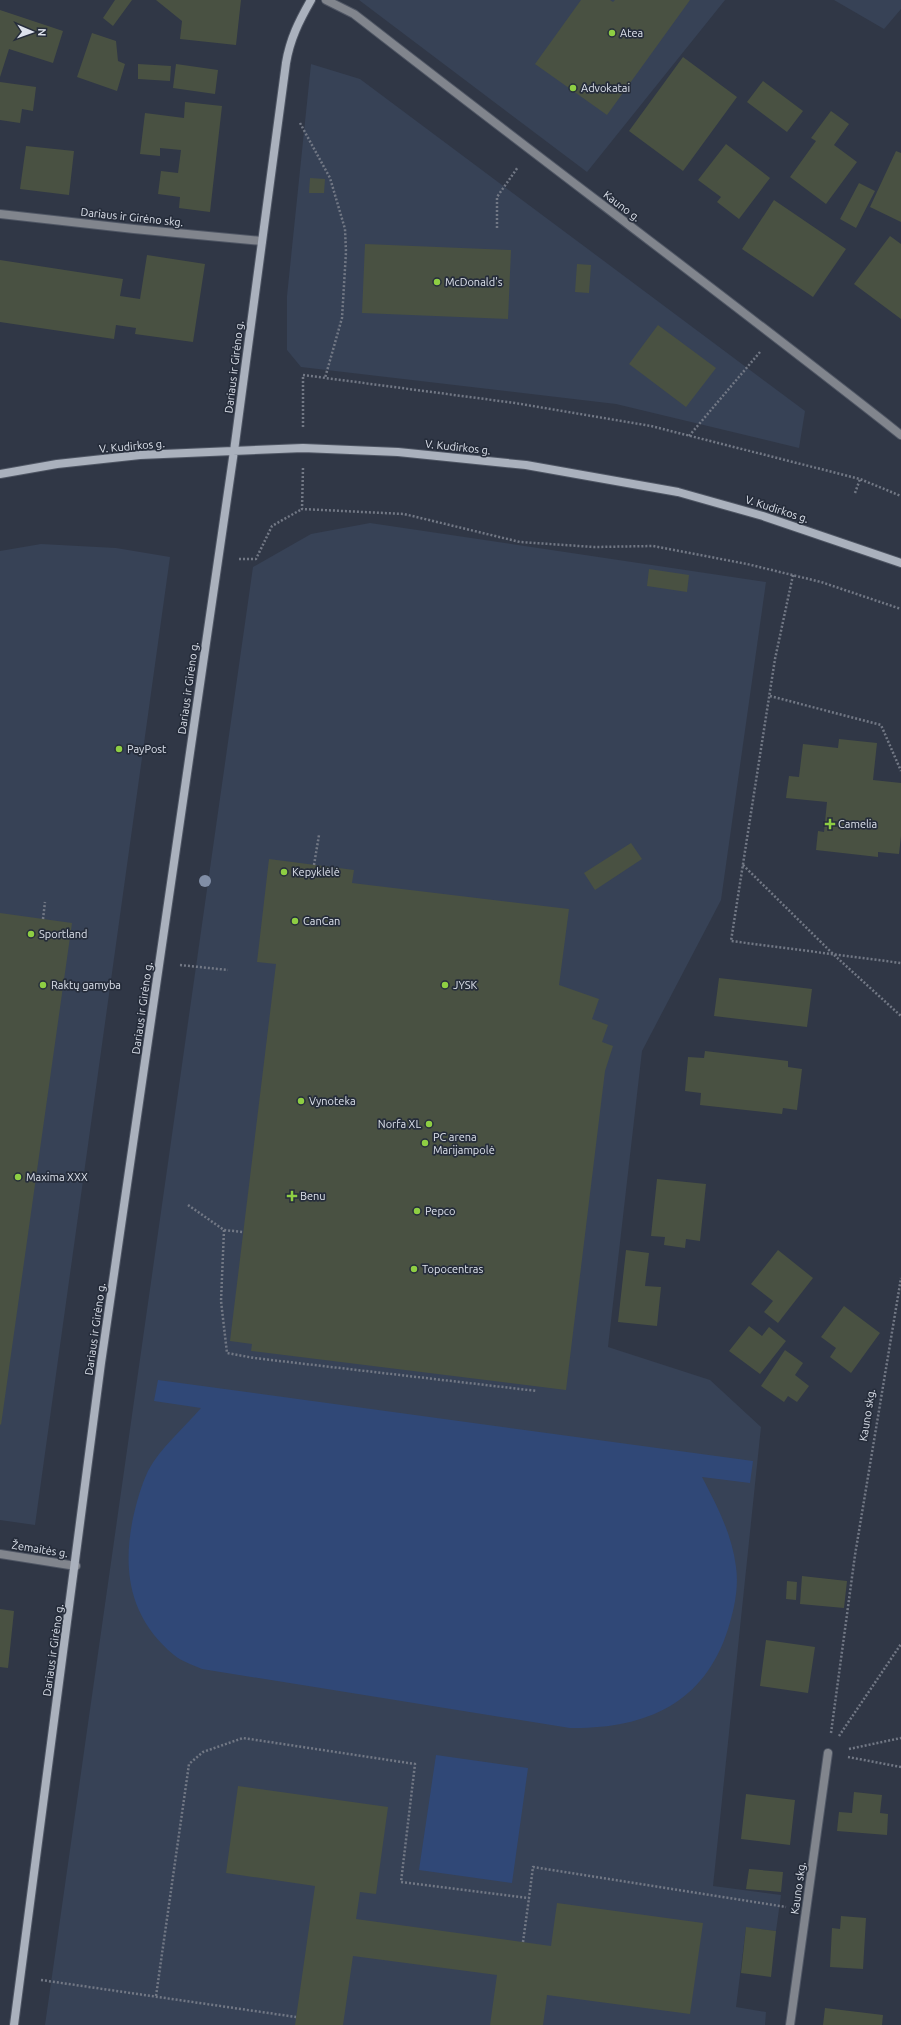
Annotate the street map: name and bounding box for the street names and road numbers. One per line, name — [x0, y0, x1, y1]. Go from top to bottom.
street label: Kauno g. — [601, 188, 643, 224]
street label: Dariaus ir Girėno skg. — [80, 206, 184, 228]
street label: Dariaus ir Girėno g. — [222, 320, 246, 414]
street label: V. Kudirkos g. — [99, 437, 165, 455]
street label: V. Kudirkos g. — [425, 438, 491, 456]
street label: V. Kudirkos g. — [744, 493, 810, 525]
street label: Dariaus ir Girėno g. — [176, 641, 200, 735]
street label: Dariaus ir Girėno g. — [130, 961, 154, 1055]
street label: Dariaus ir Girėno g. — [83, 1282, 107, 1376]
street label: Kauno skg. — [857, 1388, 877, 1442]
street label: Žemaitės g. — [11, 1538, 69, 1559]
street label: Dariaus ir Girėno g. — [41, 1603, 65, 1697]
street label: Kauno skg. — [788, 1861, 808, 1915]

